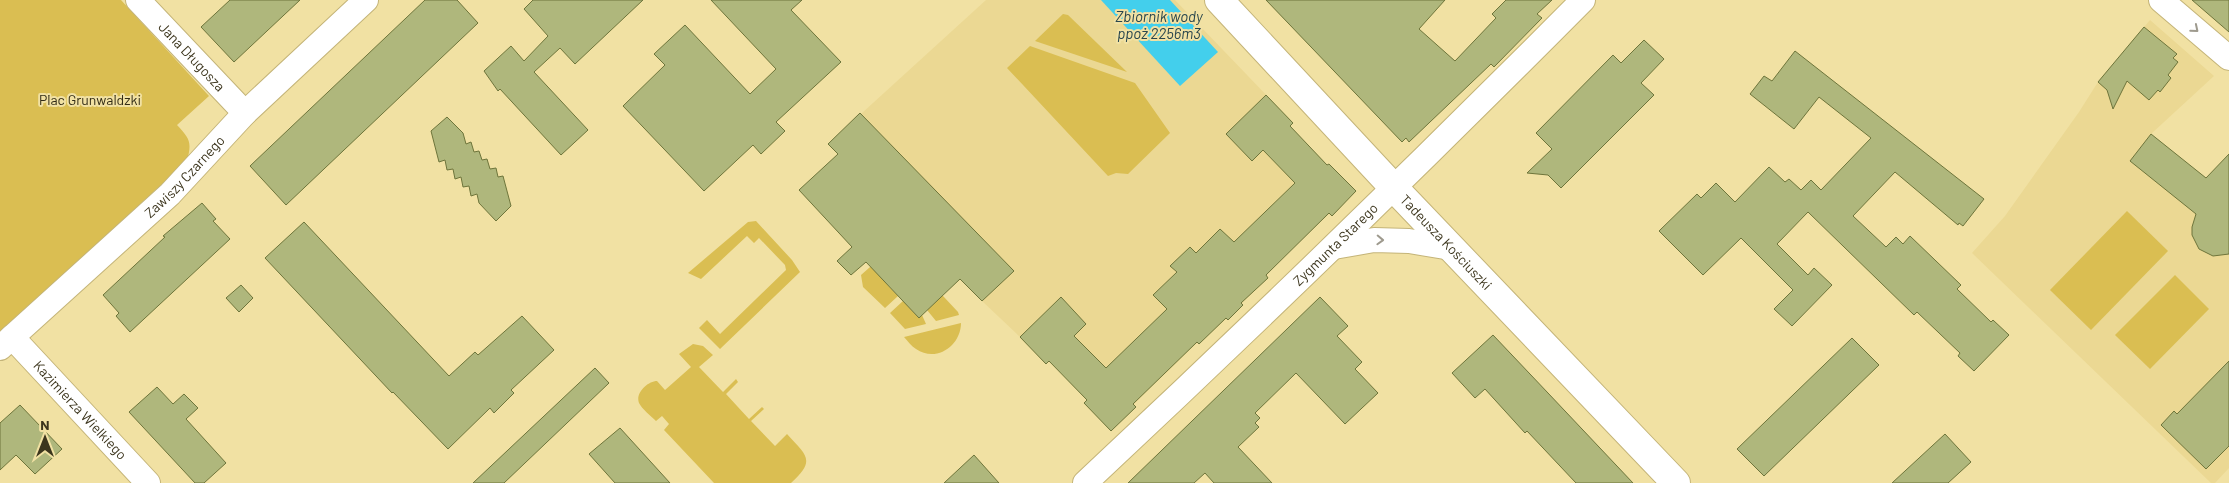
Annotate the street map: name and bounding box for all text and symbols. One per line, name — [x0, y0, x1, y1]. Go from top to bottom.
water label: Zbiornik wody ppoż 2256m3 — [1115, 7, 1204, 42]
street label: Jana Długosza — [155, 18, 229, 94]
one-way arrow — [2189, 23, 2198, 32]
park label: Plac Grunwaldzki — [39, 91, 141, 108]
street label: Zawiszy Czarnego — [141, 132, 228, 221]
street label: Tadeusza Kościuszki — [1397, 191, 1496, 293]
street label: Zygmunta Starego — [1289, 199, 1381, 289]
one-way arrow — [1376, 235, 1384, 246]
street label: Kazimierza Wielkiego — [30, 357, 131, 463]
north arrow — [20, 413, 70, 463]
text: N — [40, 416, 50, 433]

